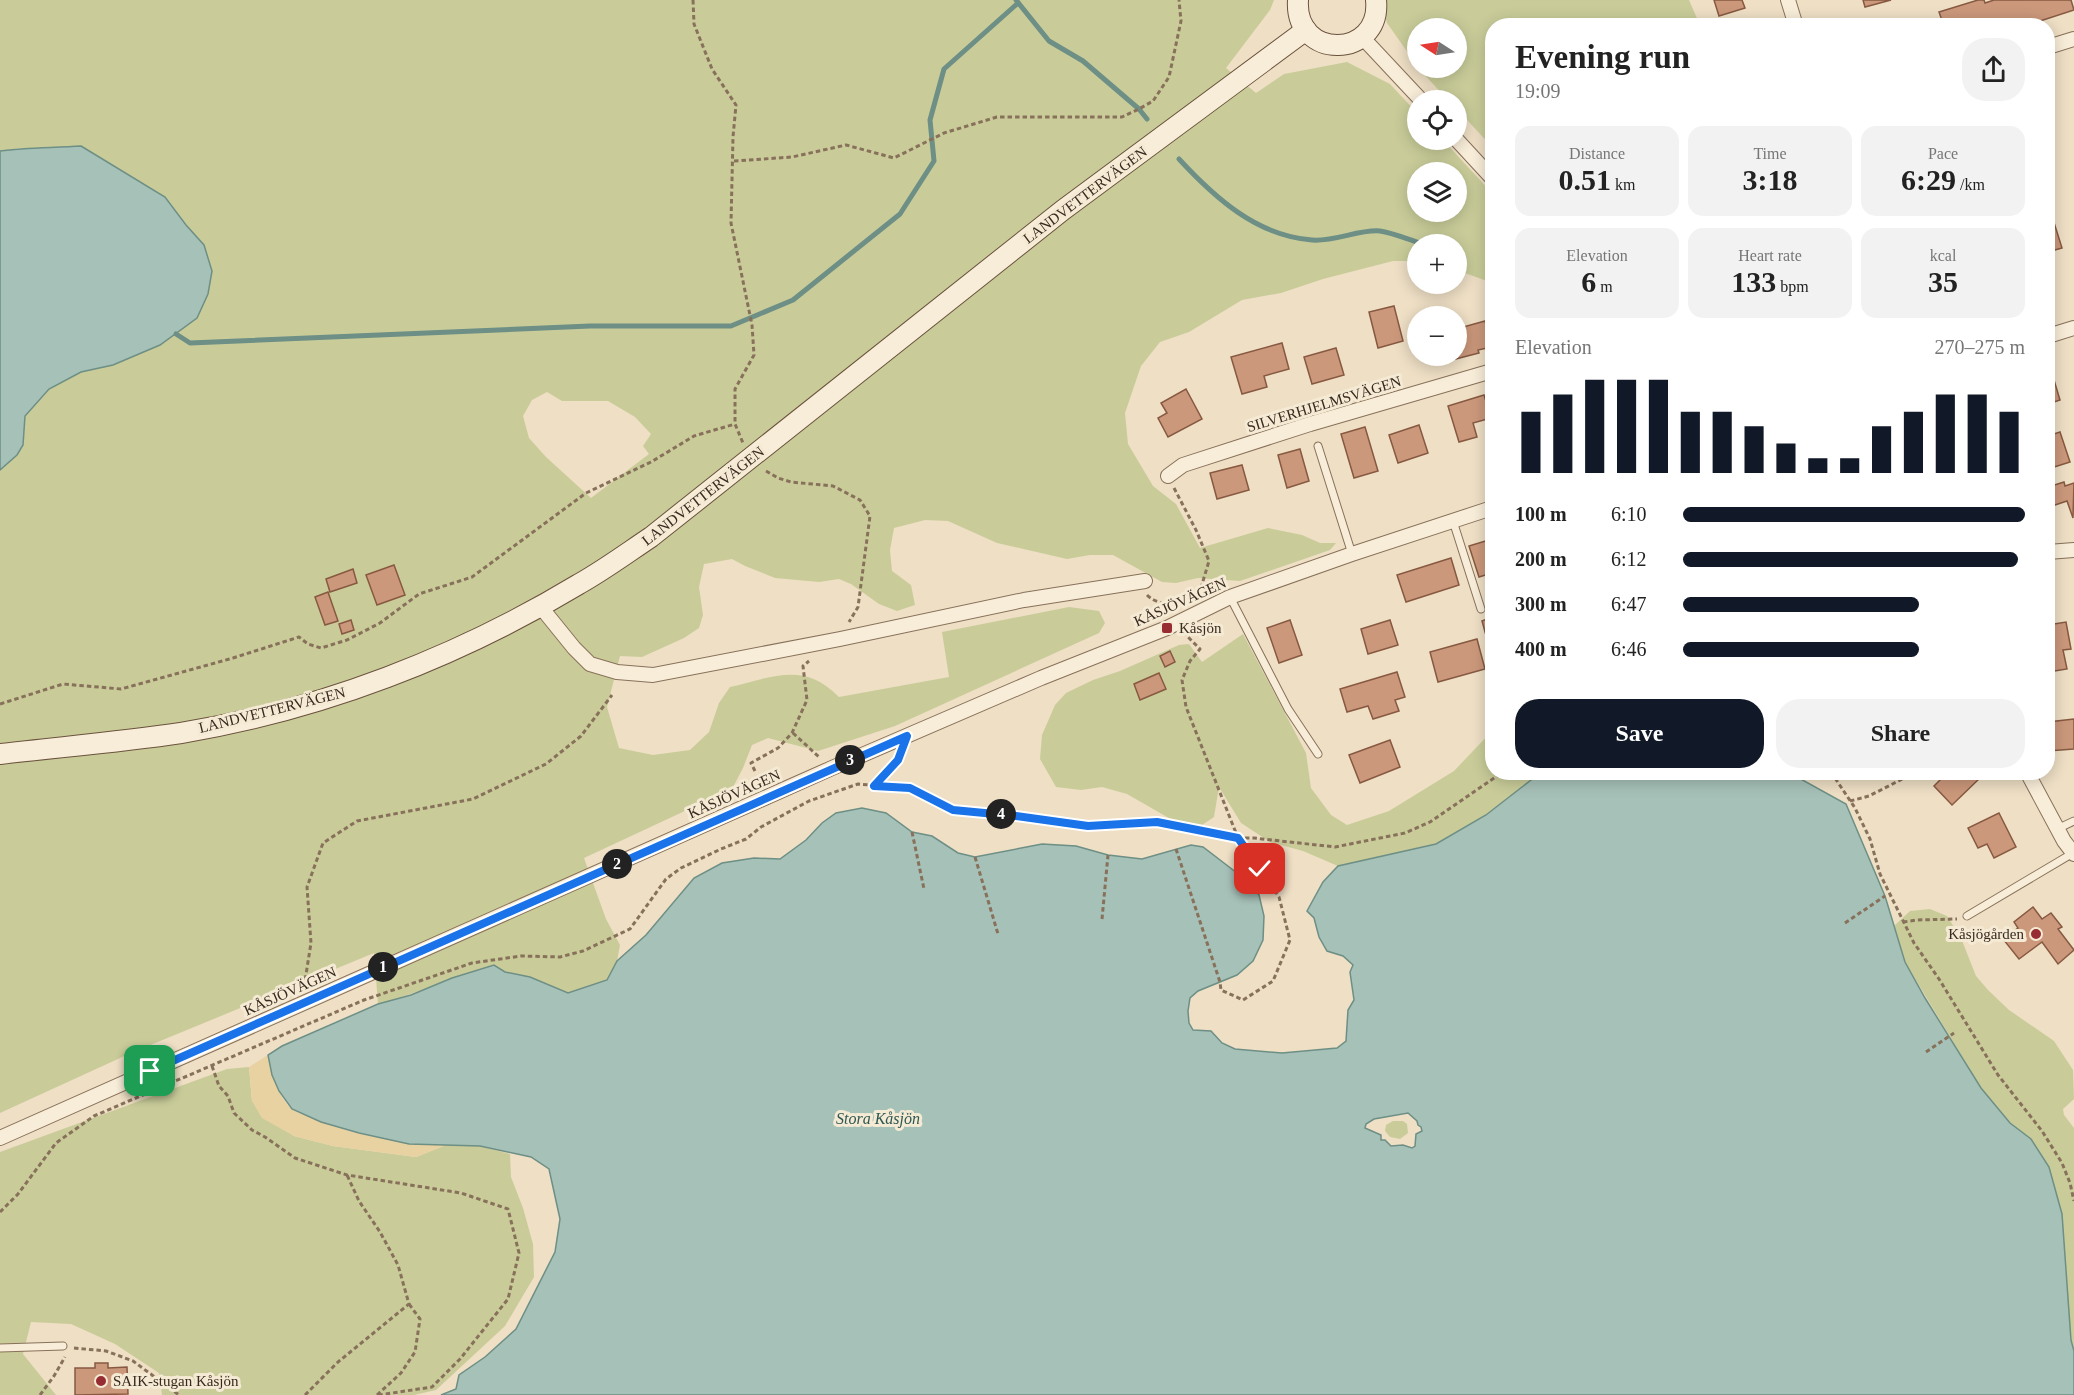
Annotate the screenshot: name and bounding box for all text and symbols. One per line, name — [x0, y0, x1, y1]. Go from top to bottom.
north arrow — [1407, 18, 1467, 78]
map controls — [1407, 18, 1467, 366]
button: share — [1962, 38, 2025, 101]
text: Evening run — [1515, 39, 1690, 75]
text: 19:09 — [1515, 80, 1561, 102]
button: locate — [1407, 90, 1467, 150]
street label: LANDVETTERVÄGEN — [1020, 143, 1150, 247]
text: Distance — [1569, 145, 1625, 162]
text: Time — [1753, 145, 1787, 162]
text: Pace — [1928, 145, 1958, 162]
button: layers — [1407, 162, 1467, 222]
text: 0.51 — [1559, 163, 1611, 196]
text: 3:18 — [1743, 163, 1798, 196]
text: 6:29 — [1901, 163, 1956, 196]
text: km — [1611, 176, 1635, 193]
text: /km — [1956, 176, 1985, 193]
button: + — [1407, 234, 1467, 294]
text: Elevation — [1566, 247, 1628, 264]
text: Heart rate — [1738, 247, 1802, 264]
text: kcal — [1930, 247, 1956, 264]
text: 6 — [1581, 265, 1596, 298]
text: 133 — [1731, 265, 1776, 298]
text: 35 — [1928, 265, 1958, 298]
text: m — [1596, 278, 1613, 295]
text: bpm — [1776, 278, 1809, 295]
button: − — [1407, 306, 1467, 366]
text: Elevation — [1515, 336, 1592, 358]
text: 270–275 m — [1934, 336, 2025, 358]
street label: SILVERHJELMSVÄGEN — [1245, 373, 1403, 435]
street label: LANDVETTERVÄGEN — [639, 443, 767, 549]
text: 100 m — [1515, 503, 1567, 525]
text: 6:10 — [1611, 503, 1647, 525]
text: 200 m — [1515, 548, 1567, 570]
text: 6:12 — [1611, 548, 1647, 570]
street label: KÅSJÖVÄGEN — [1131, 574, 1229, 629]
text: 300 m — [1515, 593, 1567, 615]
text: 6:47 — [1611, 593, 1647, 615]
place label: Kåsjön — [1179, 620, 1222, 636]
marker: Kåsjön — [1160, 621, 1174, 635]
text: 400 m — [1515, 638, 1567, 660]
text: 6:46 — [1611, 638, 1647, 660]
street label: LANDVETTERVÄGEN — [197, 684, 347, 736]
button: Save — [1515, 699, 1764, 768]
button: Share — [1776, 699, 2025, 768]
pin: 3 — [835, 745, 865, 775]
text: 3 — [846, 751, 854, 768]
street label: KÅSJÖVÄGEN — [685, 766, 783, 821]
pin: 4 — [986, 799, 1016, 829]
text: 4 — [997, 805, 1005, 822]
pin — [1234, 843, 1285, 894]
pin: 2 — [602, 849, 632, 879]
icon: check — [1243, 852, 1276, 885]
text: 2 — [613, 855, 621, 872]
place label: Kåsjögården — [1948, 926, 2024, 942]
marker: Kåsjögården — [2029, 927, 2043, 941]
pin: 1 — [368, 952, 398, 982]
text: 1 — [379, 958, 387, 975]
street label: KÅSJÖVÄGEN — [241, 963, 339, 1018]
pin — [124, 1045, 175, 1096]
icon: arrive — [133, 1054, 166, 1087]
water label: Stora Kåsjön — [836, 1110, 920, 1128]
place label: SAIK-stugan Kåsjön — [113, 1373, 239, 1389]
marker: SAIK-stugan Kåsjön — [94, 1374, 108, 1388]

